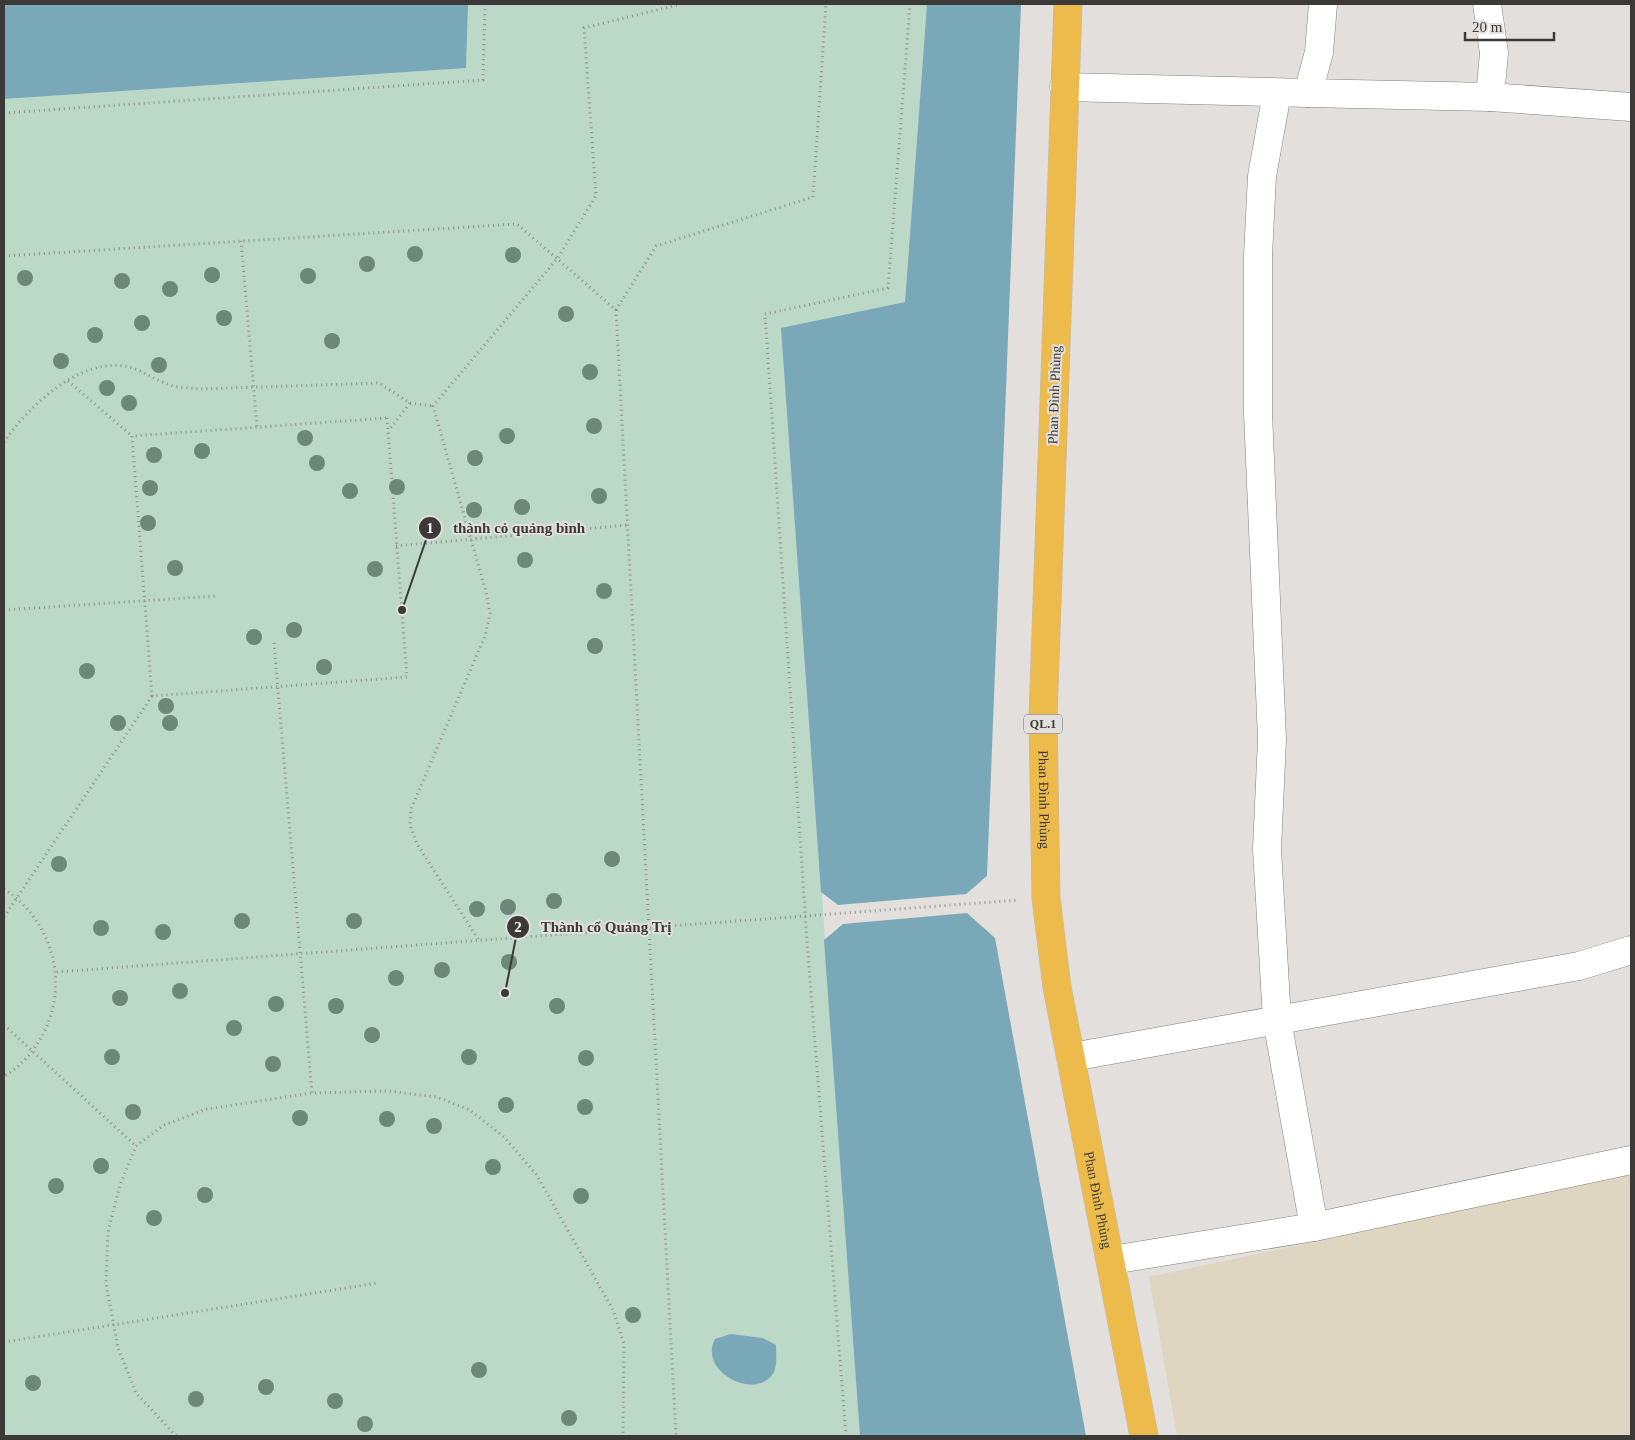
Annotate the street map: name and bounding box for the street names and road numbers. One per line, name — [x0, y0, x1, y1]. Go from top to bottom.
street label: Phan Đình Phùng — [1045, 345, 1064, 445]
road number: QL.1 — [1024, 714, 1062, 734]
street label: Phan Đình Phùng — [1036, 750, 1052, 849]
street label: Phan Đình Phùng — [1081, 1150, 1115, 1250]

